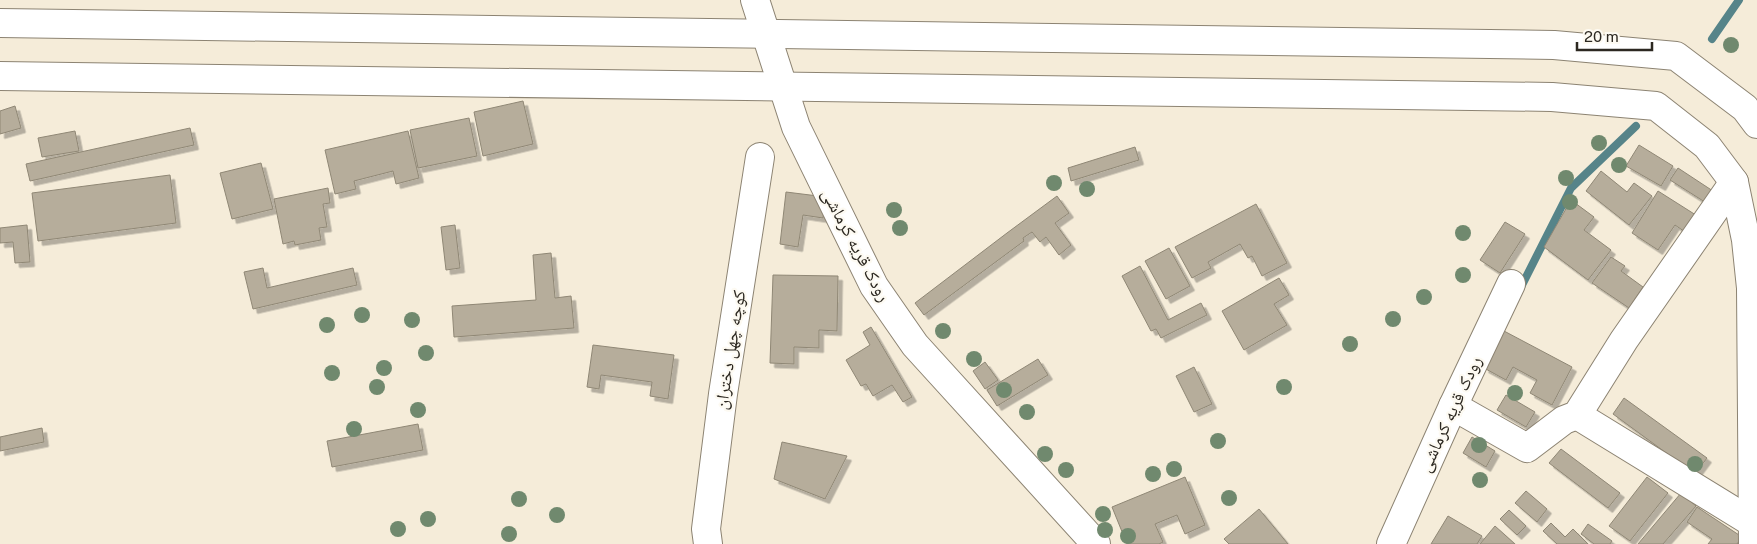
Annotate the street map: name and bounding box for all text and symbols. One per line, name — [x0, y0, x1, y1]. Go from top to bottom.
scale bar — [1577, 20, 1652, 52]
text: 20 m — [1584, 28, 1619, 45]
street label: رودک قریه کرماشی — [817, 184, 895, 306]
street label: کوچه چهل دختران — [710, 288, 750, 411]
street label: رودک قریه کرماشی — [1414, 352, 1486, 475]

